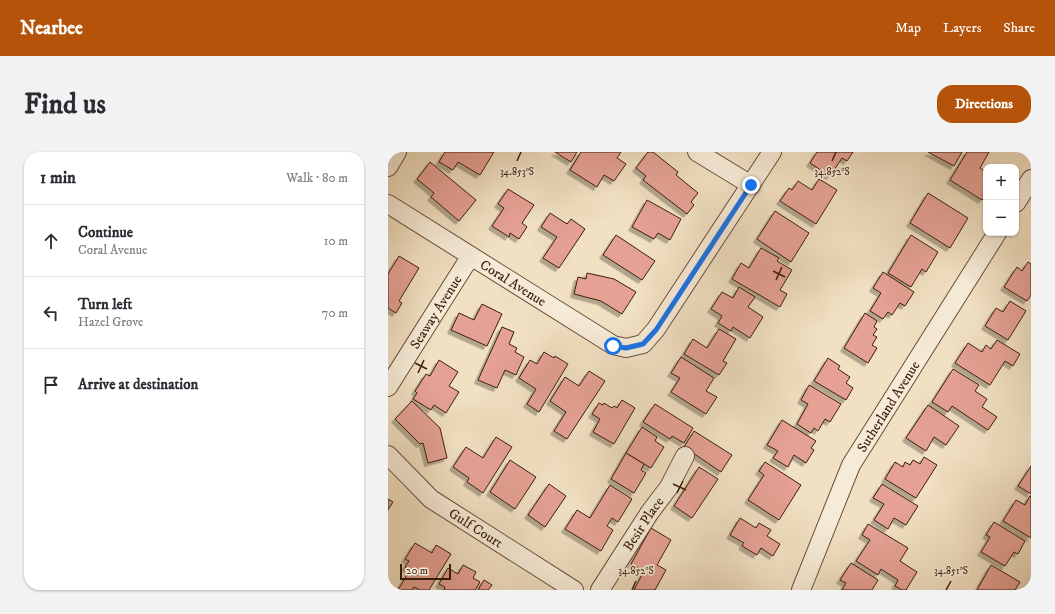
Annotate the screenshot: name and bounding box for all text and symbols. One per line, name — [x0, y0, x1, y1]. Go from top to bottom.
text: Nearbee — [20, 17, 83, 40]
text: Map — [895, 19, 921, 37]
text: Layers — [943, 19, 981, 37]
text: Share — [1003, 19, 1035, 37]
button: Directions — [937, 85, 1031, 123]
text: Find us — [24, 87, 106, 122]
map controls — [983, 164, 1019, 236]
button: + — [983, 164, 1019, 200]
text: 34.853°S — [500, 166, 534, 178]
text: 34.852°S — [814, 166, 850, 178]
text: 1 min — [40, 167, 76, 189]
text: Walk · 80 m — [286, 170, 348, 186]
route end — [742, 176, 760, 194]
button: − — [983, 200, 1019, 236]
text: Continue — [78, 223, 133, 242]
icon: ahead — [40, 230, 62, 252]
text: 10 m — [324, 233, 348, 249]
text: Coral Avenue — [78, 242, 147, 258]
street label: Coral Avenue — [476, 256, 550, 311]
street label: Seaway Avenue — [406, 272, 466, 353]
text: Turn left — [78, 295, 132, 314]
icon: left — [40, 302, 62, 324]
text: 70 m — [322, 305, 348, 321]
text: Hazel Grove — [78, 314, 143, 330]
route start — [604, 337, 622, 355]
street label: Sutherland Avenue — [853, 358, 924, 456]
icon: arrive — [40, 374, 62, 396]
text: Arrive at destination — [78, 375, 198, 394]
street label: Besir Place — [619, 493, 668, 555]
street label: Gulf Court — [445, 505, 507, 553]
scale bar — [400, 562, 451, 581]
text: 20 m — [406, 564, 428, 578]
text: 34.852°S — [618, 565, 654, 577]
text: 34.851°S — [934, 565, 968, 577]

